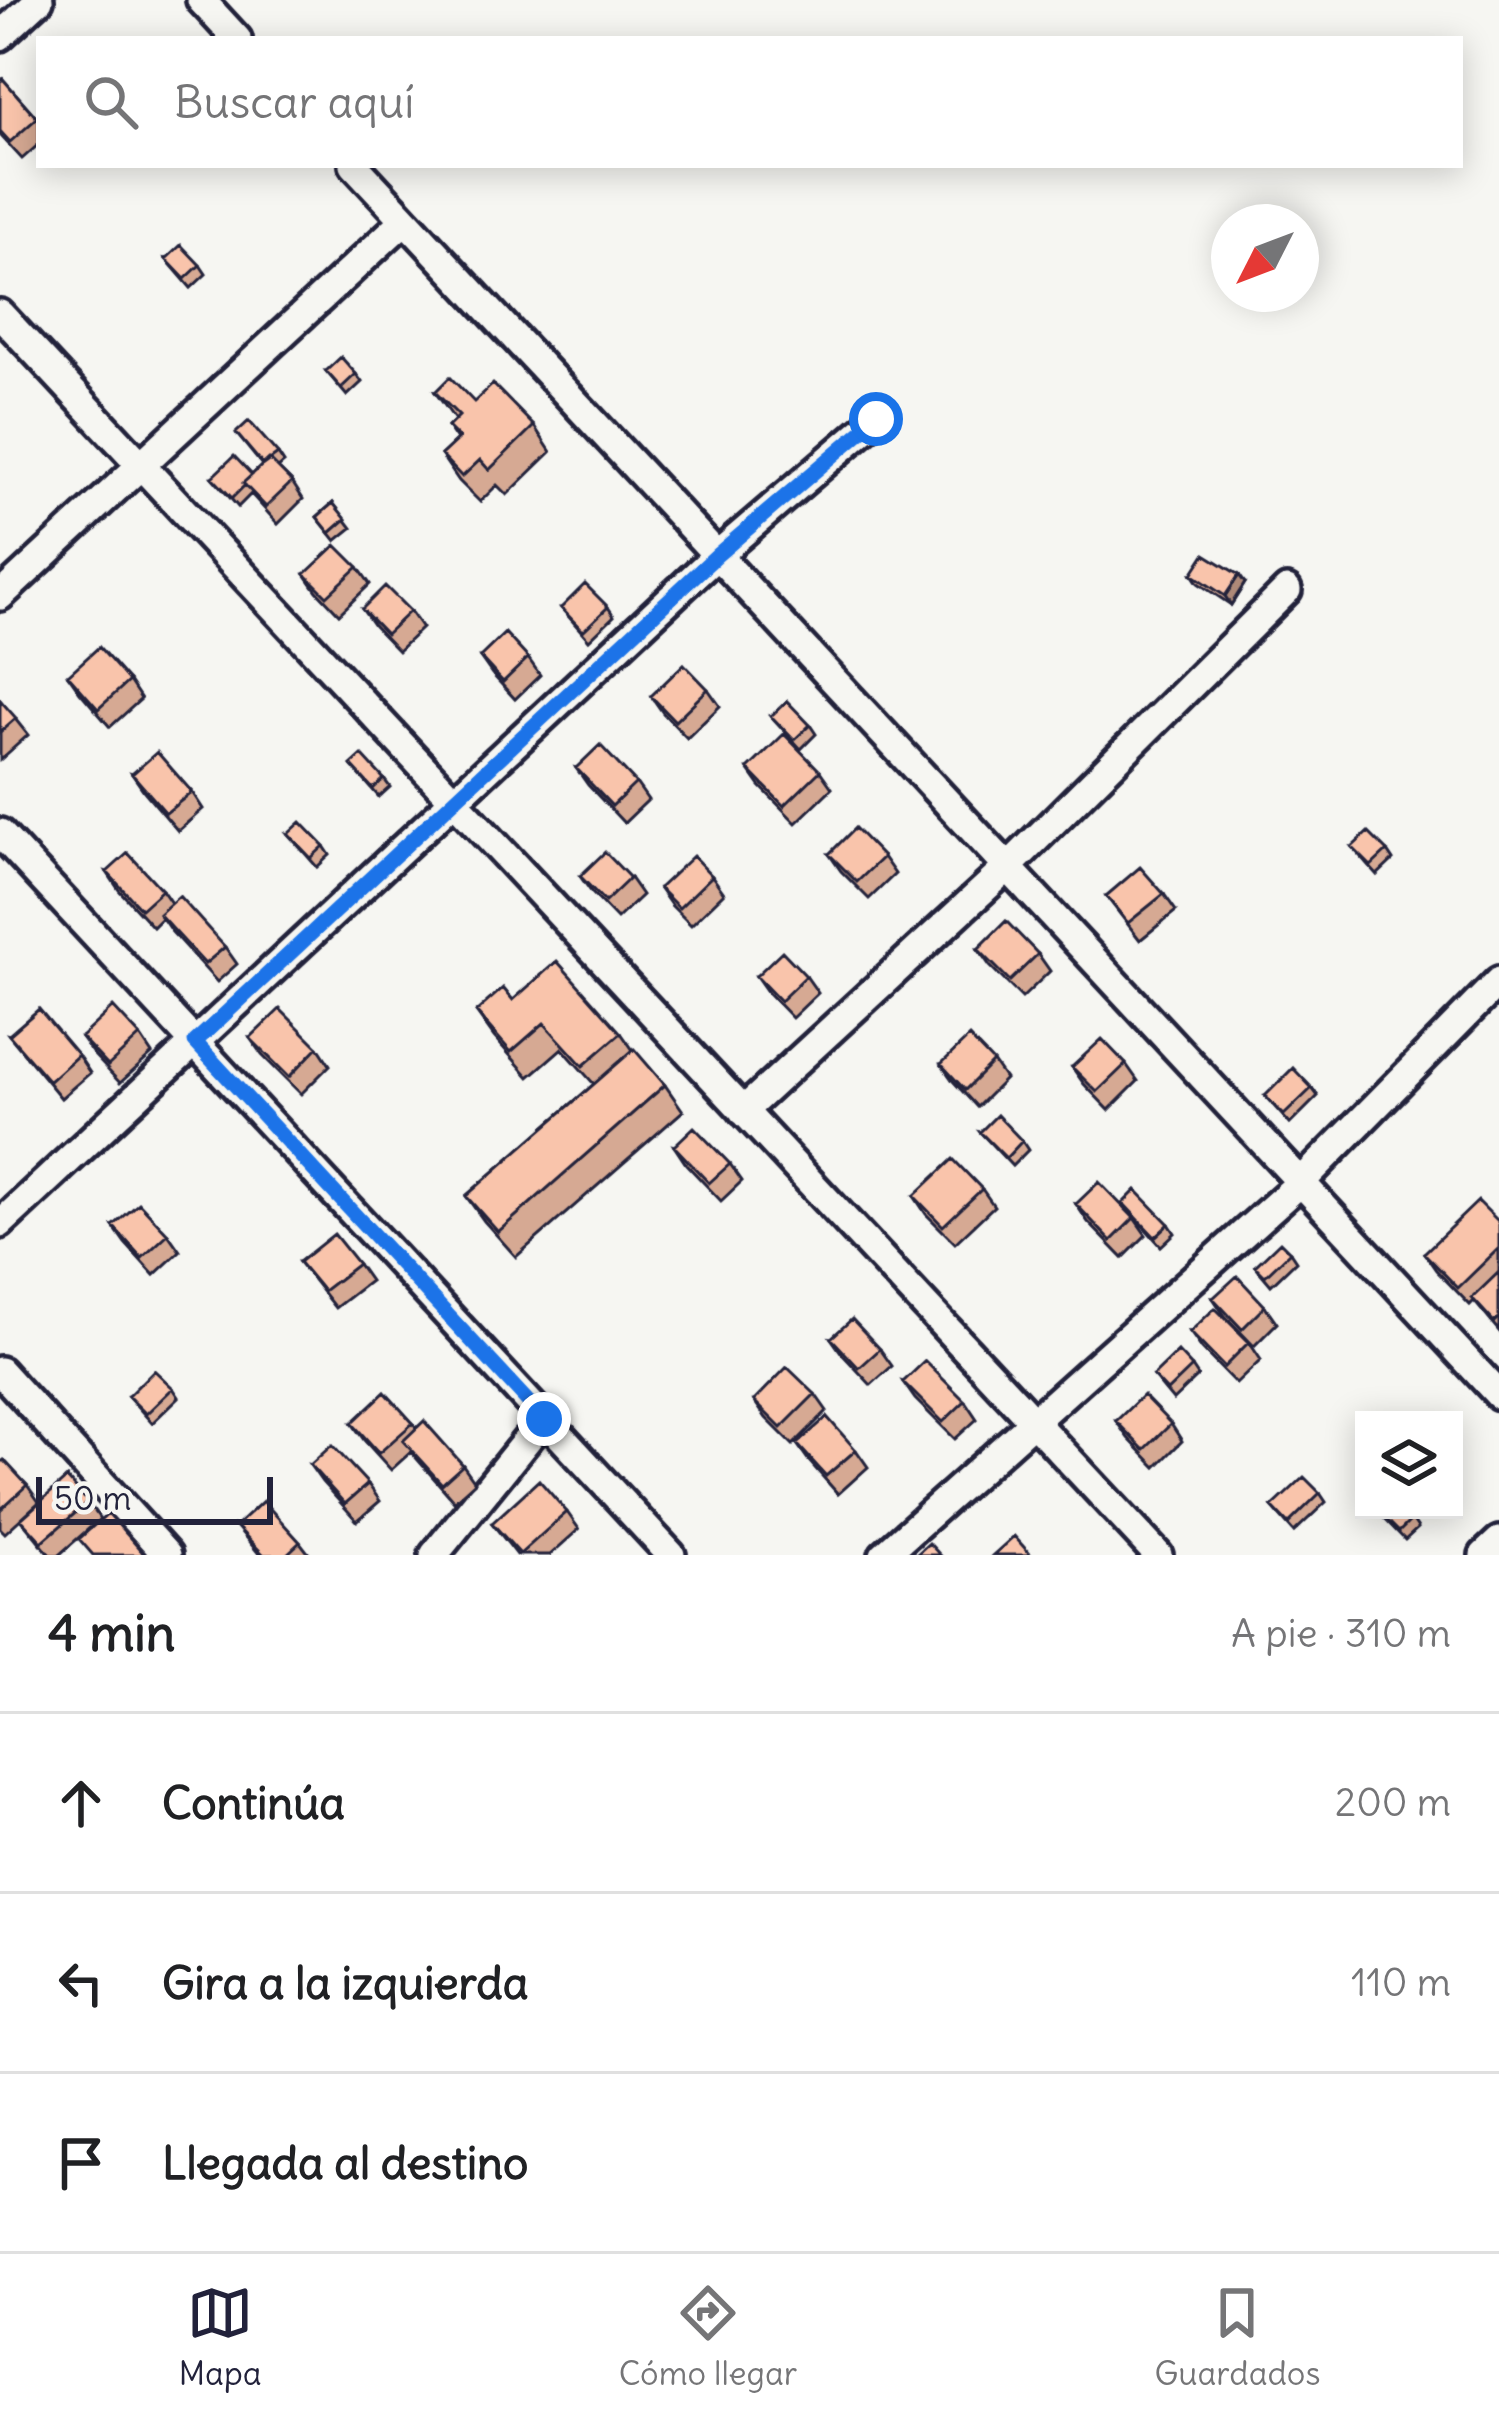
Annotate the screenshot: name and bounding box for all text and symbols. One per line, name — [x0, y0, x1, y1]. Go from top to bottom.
search box — [36, 36, 1463, 168]
icon: search — [78, 69, 144, 135]
text: Buscar aquí — [174, 74, 414, 130]
north arrow — [1211, 204, 1319, 312]
route start — [849, 392, 903, 446]
route end — [517, 1392, 571, 1446]
map controls — [1355, 1411, 1463, 1519]
button: layers — [1355, 1411, 1463, 1519]
scale bar — [36, 1471, 273, 1524]
text: 50 m — [54, 1477, 131, 1519]
text: 4 min — [48, 1601, 175, 1665]
text: A pie · 310 m — [1231, 1609, 1451, 1658]
icon: ahead — [48, 1770, 114, 1836]
text: Continúa — [162, 1775, 345, 1831]
text: 200 m — [1335, 1778, 1451, 1827]
icon: left — [48, 1950, 114, 2016]
text: Gira a la izquierda — [162, 1955, 529, 2011]
text: 110 m — [1351, 1958, 1451, 2007]
icon: arrive — [48, 2130, 114, 2196]
text: Llegada al destino — [162, 2135, 528, 2191]
tab: Mapa — [179, 2280, 262, 2394]
tab: Cómo llegar — [619, 2280, 797, 2394]
tab: Guardados — [1154, 2280, 1320, 2394]

